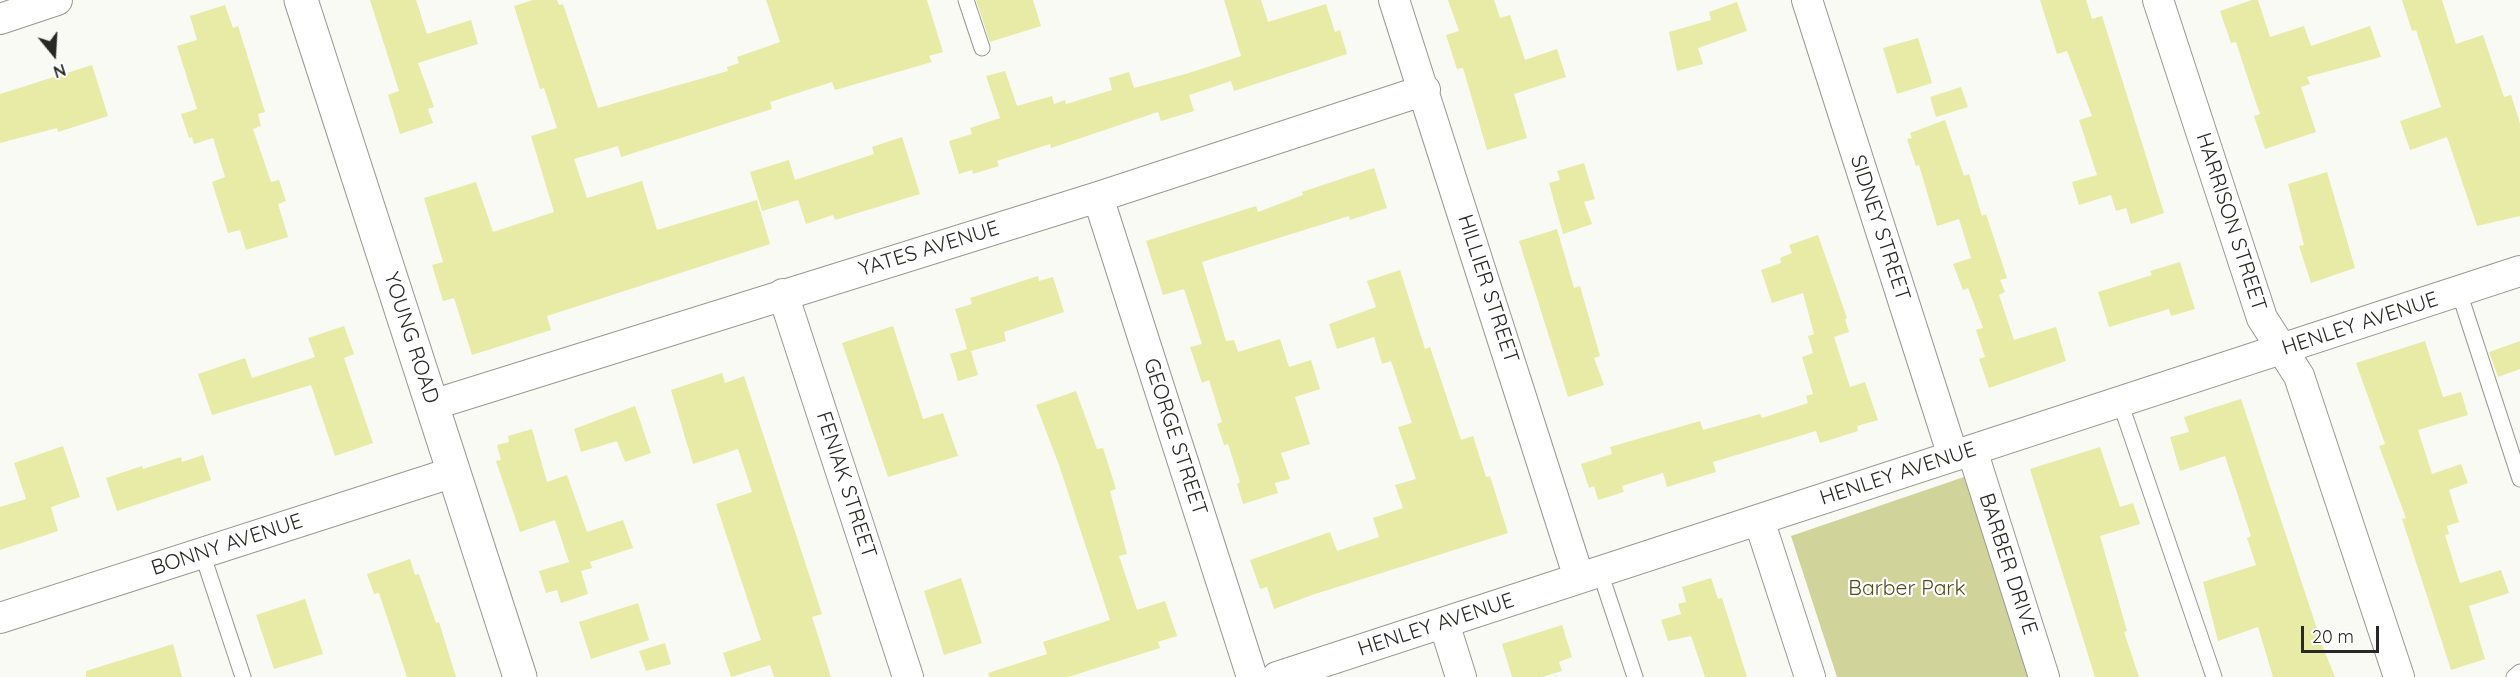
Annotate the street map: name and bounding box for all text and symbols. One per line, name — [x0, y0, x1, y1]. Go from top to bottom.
north arrow — [24, 24, 84, 84]
text: N — [51, 60, 68, 82]
street label: HARRISON STREET — [2190, 130, 2272, 314]
street label: SIDNEY STREET — [1845, 152, 1915, 304]
street label: HILLIER STREET — [1452, 211, 1524, 367]
street label: YATES AVENUE — [856, 216, 1002, 282]
street label: YOUNG ROAD — [378, 269, 444, 407]
street label: HENLEY AVENUE — [2279, 287, 2441, 361]
street label: GEORGE STREET — [1138, 355, 1212, 519]
street label: FENIAK STREET — [810, 408, 882, 562]
street label: HENLEY AVENUE — [1817, 437, 1979, 511]
street label: BARBER DRIVE — [1973, 490, 2043, 638]
street label: BONNY AVENUE — [148, 509, 306, 581]
park label: Barber Park — [1848, 576, 1966, 602]
street label: HENLEY AVENUE — [1355, 588, 1517, 662]
scale bar — [2304, 614, 2382, 652]
text: 20 m — [2312, 625, 2354, 648]

